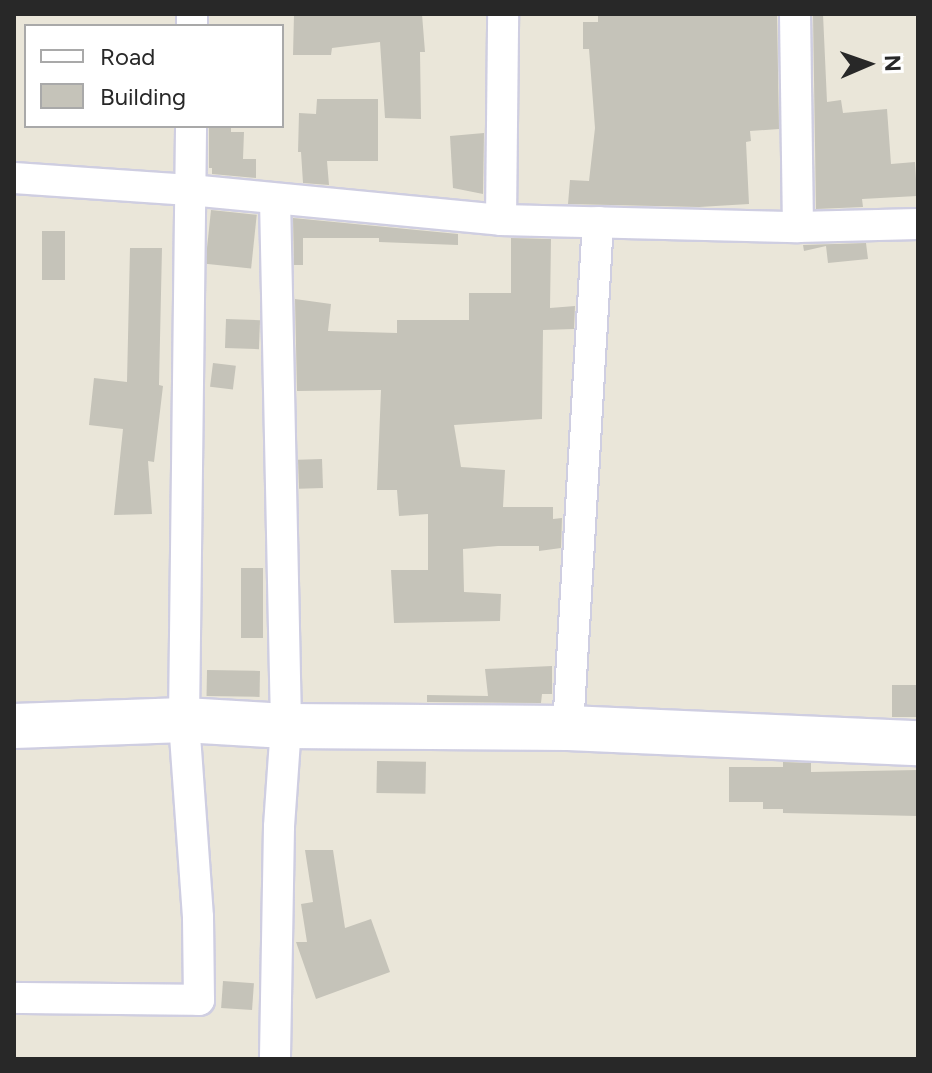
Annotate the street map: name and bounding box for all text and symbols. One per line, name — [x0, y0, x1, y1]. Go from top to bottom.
legend — [24, 24, 284, 128]
north arrow — [828, 24, 908, 104]
text: Road — [100, 42, 155, 71]
text: N — [879, 54, 906, 72]
text: Building — [100, 82, 186, 111]

